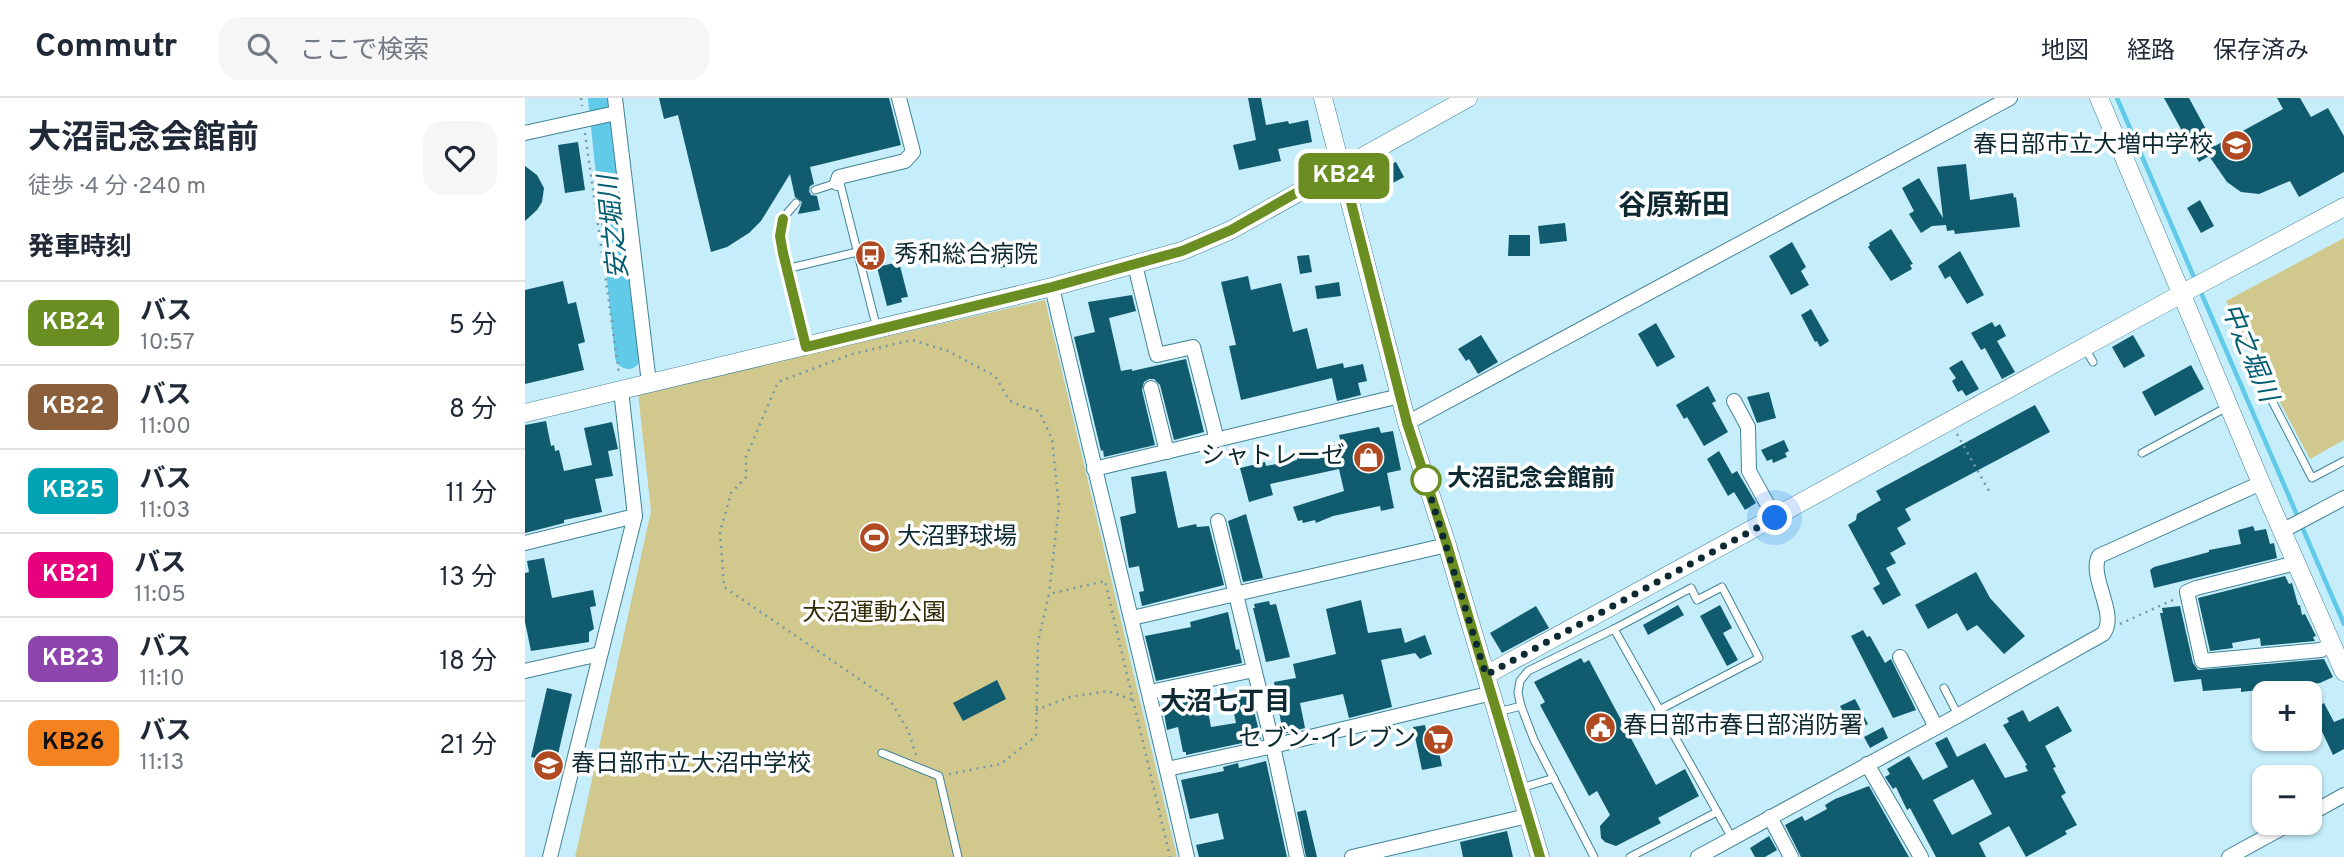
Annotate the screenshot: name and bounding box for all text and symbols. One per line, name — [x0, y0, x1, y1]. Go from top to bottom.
search box — [219, 17, 709, 80]
text: Commutr — [35, 27, 177, 69]
icon: search — [243, 29, 281, 67]
text: ここで検索 — [299, 35, 429, 68]
text: 地図 — [2041, 37, 2089, 67]
text: 経路 — [2127, 37, 2175, 67]
text: 保存済み — [2213, 37, 2309, 67]
text: 大沼記念会館前 — [28, 119, 259, 161]
button: heart — [423, 121, 497, 195]
school or university icon: 春日部市立大増中学校 — [2219, 129, 2253, 163]
place label: 春日部市立大増中学校 — [1973, 131, 2213, 161]
line badge: KB24 — [1295, 153, 1393, 199]
text: KB24 — [1312, 161, 1376, 191]
water label: 安之堀川 — [593, 171, 637, 280]
text: 徒歩 · 4 分 · 240 m — [28, 173, 206, 202]
district label: 谷原新田 — [1618, 189, 1730, 225]
text: 発車時刻 — [28, 232, 132, 265]
bus stop icon: 秀和総合病院 — [854, 239, 888, 273]
place label: 秀和総合病院 — [894, 241, 1038, 271]
text: バス — [140, 296, 192, 329]
water label: 中之堀川 — [2212, 299, 2285, 410]
text: KB24 — [42, 308, 105, 338]
text: 5 分 — [449, 310, 497, 343]
text: 10:57 — [140, 329, 195, 358]
text: バス — [139, 380, 191, 413]
text: KB22 — [42, 392, 104, 422]
text: 8 分 — [449, 394, 497, 427]
text: 11:00 — [139, 413, 191, 442]
shop icon: シャトレーゼ — [1351, 440, 1385, 474]
place label: シャトレーゼ — [1201, 442, 1345, 472]
text: バス — [139, 464, 191, 497]
marker: 大沼記念会館前 — [1411, 465, 1441, 495]
place label: 大沼記念会館前 — [1447, 465, 1615, 495]
text: KB25 — [42, 476, 104, 506]
text: 11 分 — [445, 478, 497, 511]
text: 11:03 — [139, 497, 190, 526]
your location — [1757, 500, 1792, 535]
sports icon: 大沼野球場 — [857, 521, 891, 555]
place label: 大沼野球場 — [897, 523, 1017, 553]
text: バス — [134, 548, 186, 581]
text: KB21 — [42, 560, 99, 590]
text: 13 分 — [440, 562, 497, 595]
text: 11:05 — [134, 581, 186, 610]
park label: 大沼運動公園 — [802, 599, 946, 629]
text: バス — [139, 632, 191, 665]
text: KB23 — [42, 644, 104, 674]
text: 18 分 — [439, 646, 497, 679]
text: 11:10 — [139, 665, 185, 694]
map controls — [2252, 681, 2322, 835]
button: + — [2252, 681, 2322, 751]
district label: 大沼七丁目 — [1160, 687, 1290, 720]
public building icon: 春日部市春日部消防署 — [1583, 710, 1617, 744]
place label: 春日部市春日部消防署 — [1623, 712, 1863, 742]
text: バス — [140, 716, 192, 749]
supermarket icon: セブン-イレブン — [1422, 723, 1456, 757]
place label: セブン-イレブン — [1238, 725, 1416, 755]
text: KB26 — [42, 728, 105, 758]
text: 21 分 — [439, 730, 497, 763]
school or university icon: 春日部市立大沼中学校 — [531, 748, 565, 782]
text: 11:13 — [140, 749, 184, 778]
place label: 春日部市立大沼中学校 — [571, 750, 811, 780]
button: − — [2252, 765, 2322, 835]

